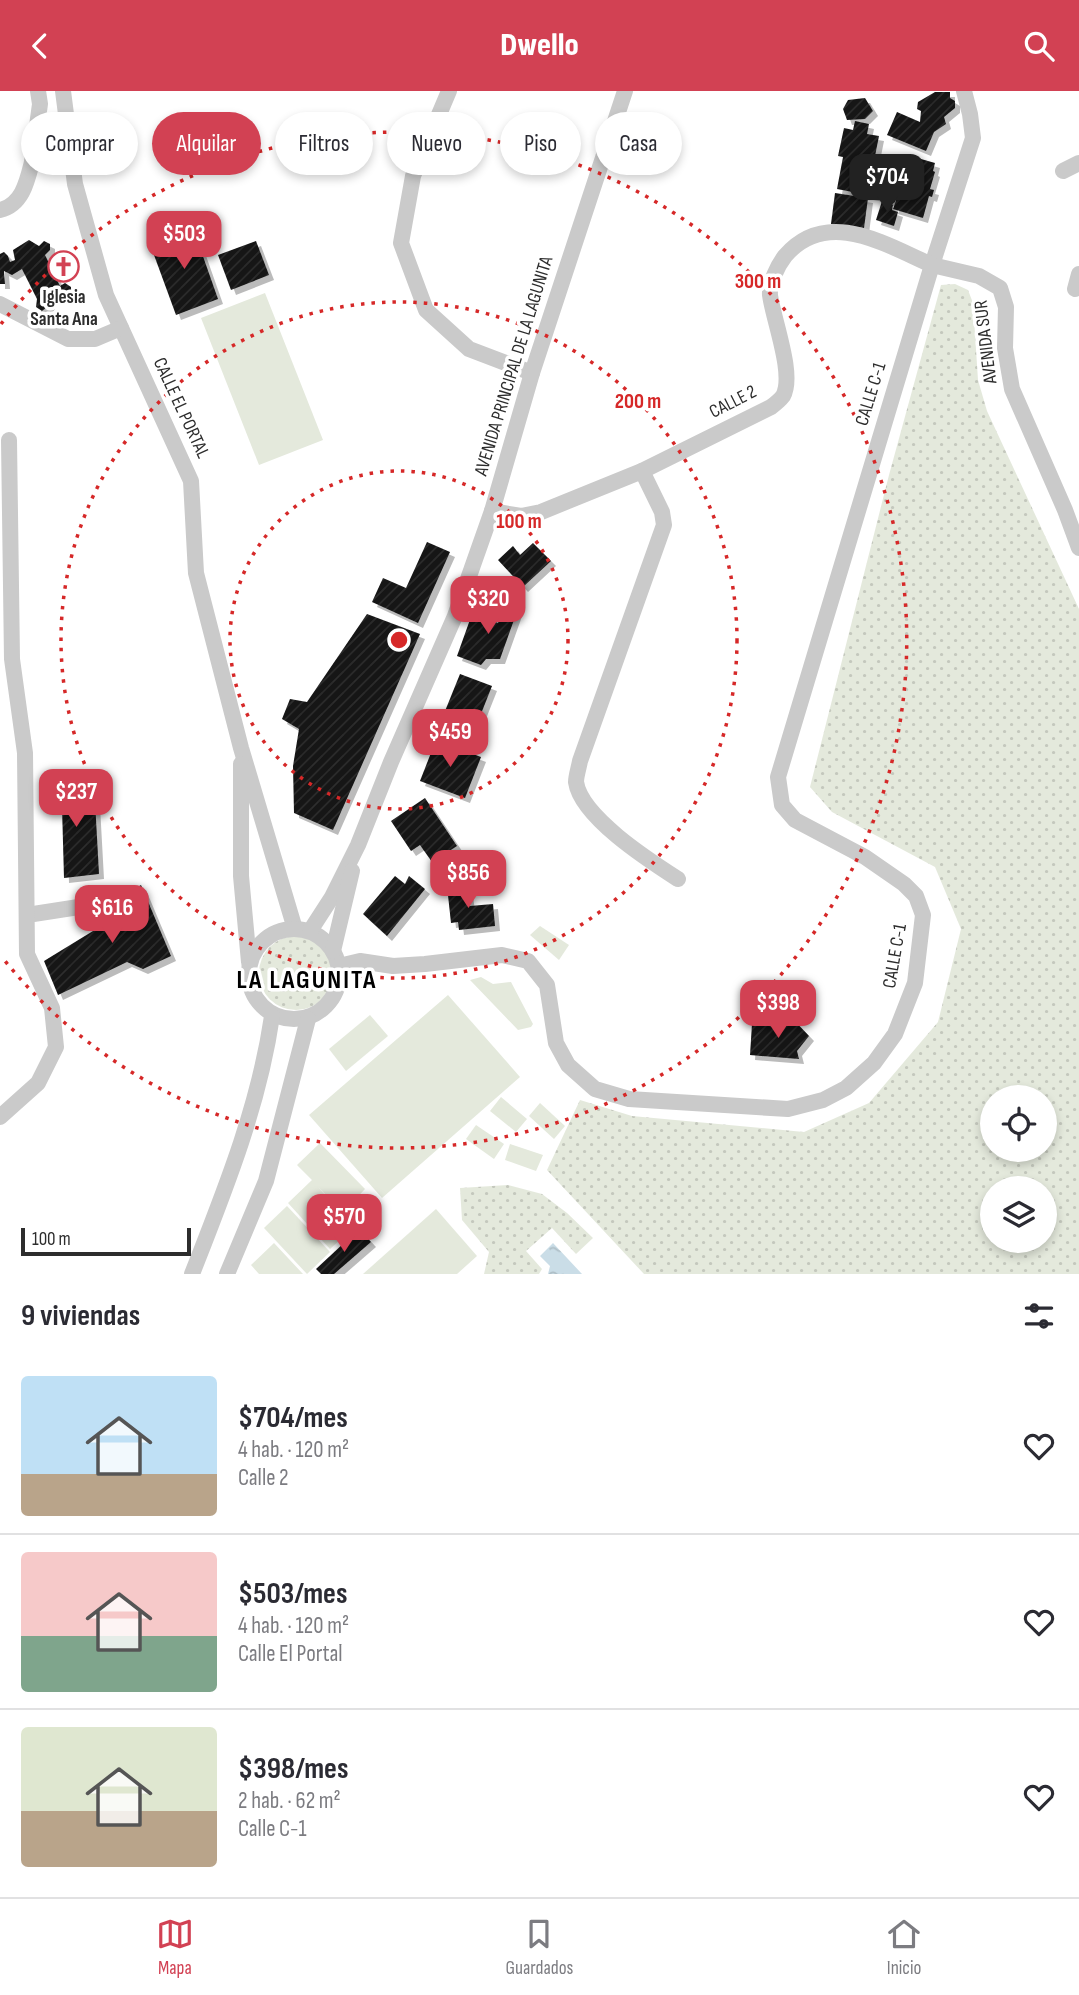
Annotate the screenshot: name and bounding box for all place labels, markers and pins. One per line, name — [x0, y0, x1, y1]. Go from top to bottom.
pin: $704 — [846, 155, 928, 214]
pin: $503 — [143, 211, 225, 271]
church icon: Iglesia Santa Ana — [47, 249, 81, 283]
place label: Iglesia Santa Ana — [30, 286, 98, 331]
pin: $320 — [447, 577, 529, 636]
centre of rings — [387, 628, 411, 652]
pin: $459 — [409, 709, 491, 769]
pin: $237 — [35, 769, 117, 829]
pin: $856 — [427, 851, 509, 910]
pin: $616 — [71, 885, 153, 945]
pin: $398 — [737, 981, 819, 1040]
pin: $570 — [303, 1195, 385, 1254]

